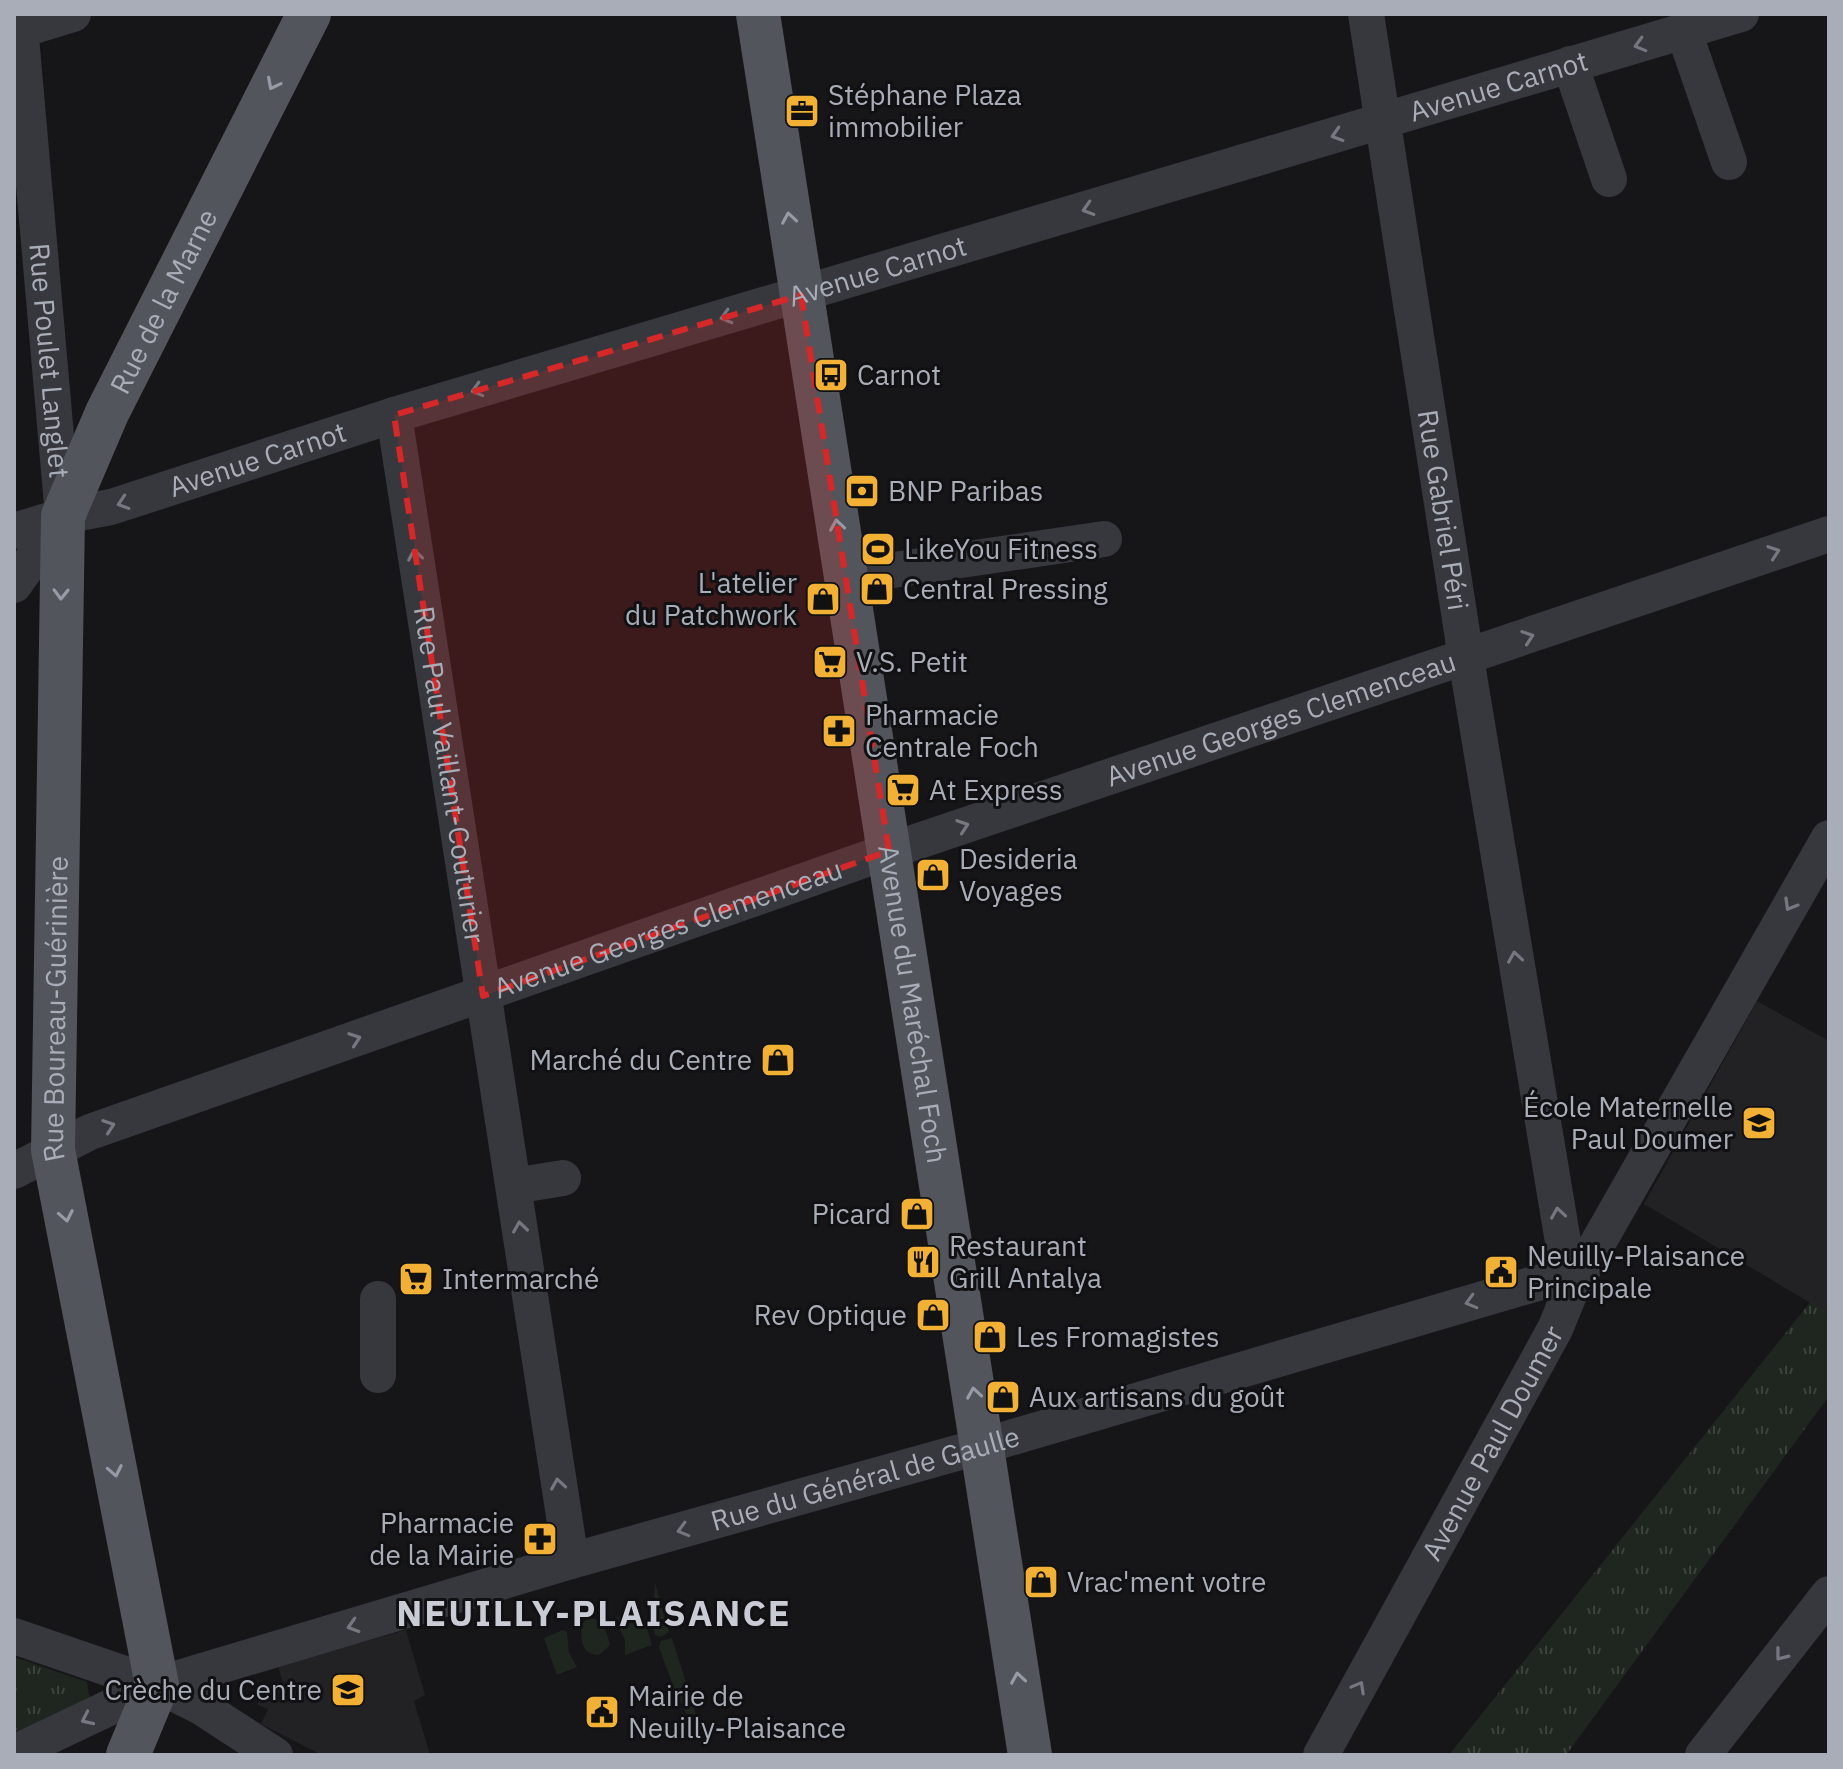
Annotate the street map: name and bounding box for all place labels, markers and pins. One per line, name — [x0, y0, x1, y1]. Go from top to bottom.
place label: Stéphane Plaza immobilier — [828, 76, 1022, 145]
office icon: Stéphane Plaza immobilier — [783, 92, 821, 130]
bus stop icon: Carnot — [812, 356, 850, 394]
place label: Carnot — [857, 356, 941, 393]
bank icon: BNP Paribas — [843, 472, 881, 510]
place label: BNP Paribas — [888, 472, 1043, 509]
sports icon: LikeYou Fitness — [859, 530, 897, 568]
place label: LikeYou Fitness — [904, 530, 1098, 567]
place label: L'atelier du Patchwork — [625, 564, 797, 633]
shop icon: Central Pressing — [858, 570, 896, 608]
place label: Central Pressing — [903, 570, 1108, 607]
shop icon: L'atelier du Patchwork — [804, 580, 842, 618]
supermarket icon: V.S. Petit — [811, 643, 849, 681]
place label: V.S. Petit — [856, 643, 968, 680]
place label: Pharmacie Centrale Foch — [865, 696, 1039, 765]
pharmacy icon: Pharmacie Centrale Foch — [820, 712, 858, 750]
supermarket icon: At Express — [884, 771, 922, 809]
place label: At Express — [929, 771, 1063, 808]
place label: Desideria Voyages — [959, 840, 1078, 909]
shop icon: Desideria Voyages — [914, 856, 952, 894]
place label: Marché du Centre — [529, 1041, 752, 1078]
shop icon: Marché du Centre — [759, 1041, 797, 1079]
place label: École Maternelle Paul Doumer — [1523, 1088, 1733, 1157]
school or university icon: École Maternelle Paul Doumer — [1740, 1104, 1778, 1142]
place label: Picard — [812, 1195, 891, 1232]
shop icon: Picard — [898, 1195, 936, 1233]
place label: Restaurant Grill Antalya — [949, 1227, 1102, 1296]
place label: Neuilly-Plaisance Principale — [1527, 1237, 1745, 1306]
restaurant icon: Restaurant Grill Antalya — [904, 1243, 942, 1281]
public building icon: Neuilly-Plaisance Principale — [1482, 1253, 1520, 1291]
supermarket icon: Intermarché — [397, 1260, 435, 1298]
place label: Intermarché — [442, 1260, 599, 1297]
place label: Rev Optique — [754, 1296, 907, 1333]
shop icon: Rev Optique — [914, 1296, 952, 1334]
shop icon: Les Fromagistes — [971, 1318, 1009, 1356]
place label: Les Fromagistes — [1016, 1318, 1220, 1355]
shop icon: Aux artisans du goût — [984, 1378, 1022, 1416]
place label: Aux artisans du goût — [1029, 1378, 1285, 1415]
place label: Pharmacie de la Mairie — [369, 1504, 514, 1573]
pharmacy icon: Pharmacie de la Mairie — [521, 1520, 559, 1558]
shop icon: Vrac'ment votre — [1022, 1563, 1060, 1601]
place label: Vrac'ment votre — [1067, 1563, 1266, 1600]
place label: Crèche du Centre — [104, 1671, 322, 1708]
school or university icon: Crèche du Centre — [329, 1671, 367, 1709]
place label: Mairie de Neuilly-Plaisance — [628, 1677, 846, 1746]
public building icon: Mairie de Neuilly-Plaisance — [583, 1693, 621, 1731]

